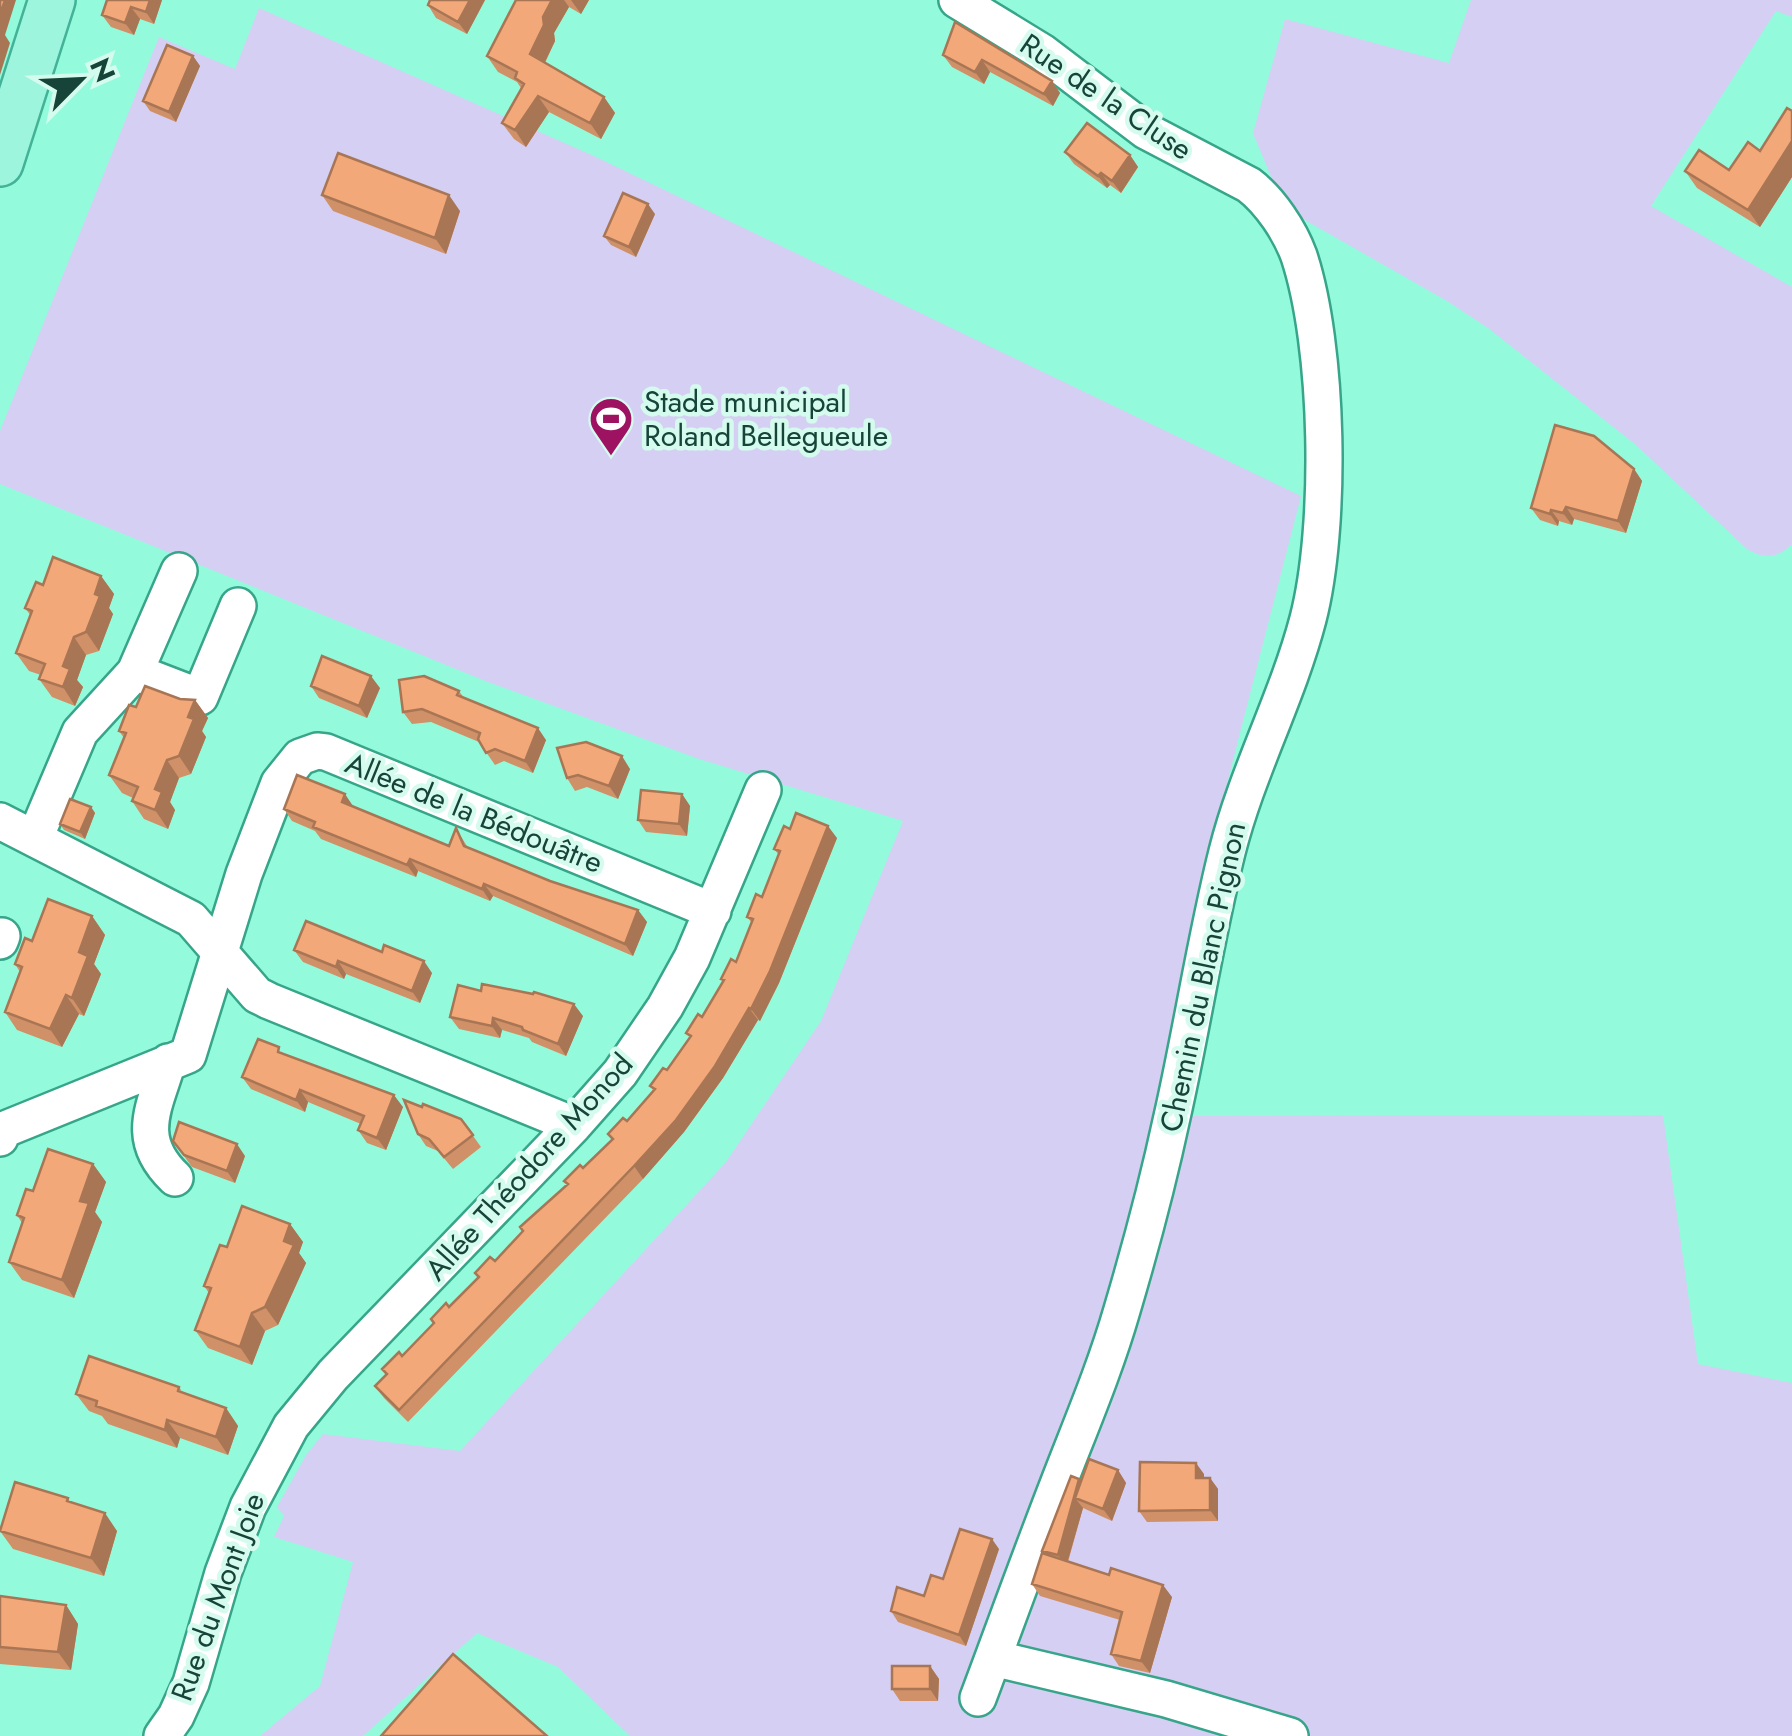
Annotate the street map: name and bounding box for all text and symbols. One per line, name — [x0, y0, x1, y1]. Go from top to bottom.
street label: Rue de la Cluse — [1012, 23, 1201, 170]
north arrow — [30, 30, 130, 130]
text: N — [79, 52, 126, 89]
place label: Stade municipal Roland Bellegueule — [644, 380, 888, 457]
sports icon: Stade municipal Roland Bellegueule — [588, 396, 634, 457]
street label: Allée de la Bédouâtre — [339, 741, 609, 884]
street label: Chemin du Blanc Pignon — [1149, 818, 1256, 1136]
street label: Allée Théodore Monod — [415, 1044, 643, 1290]
street label: Rue du Mont Joie — [160, 1487, 275, 1707]

